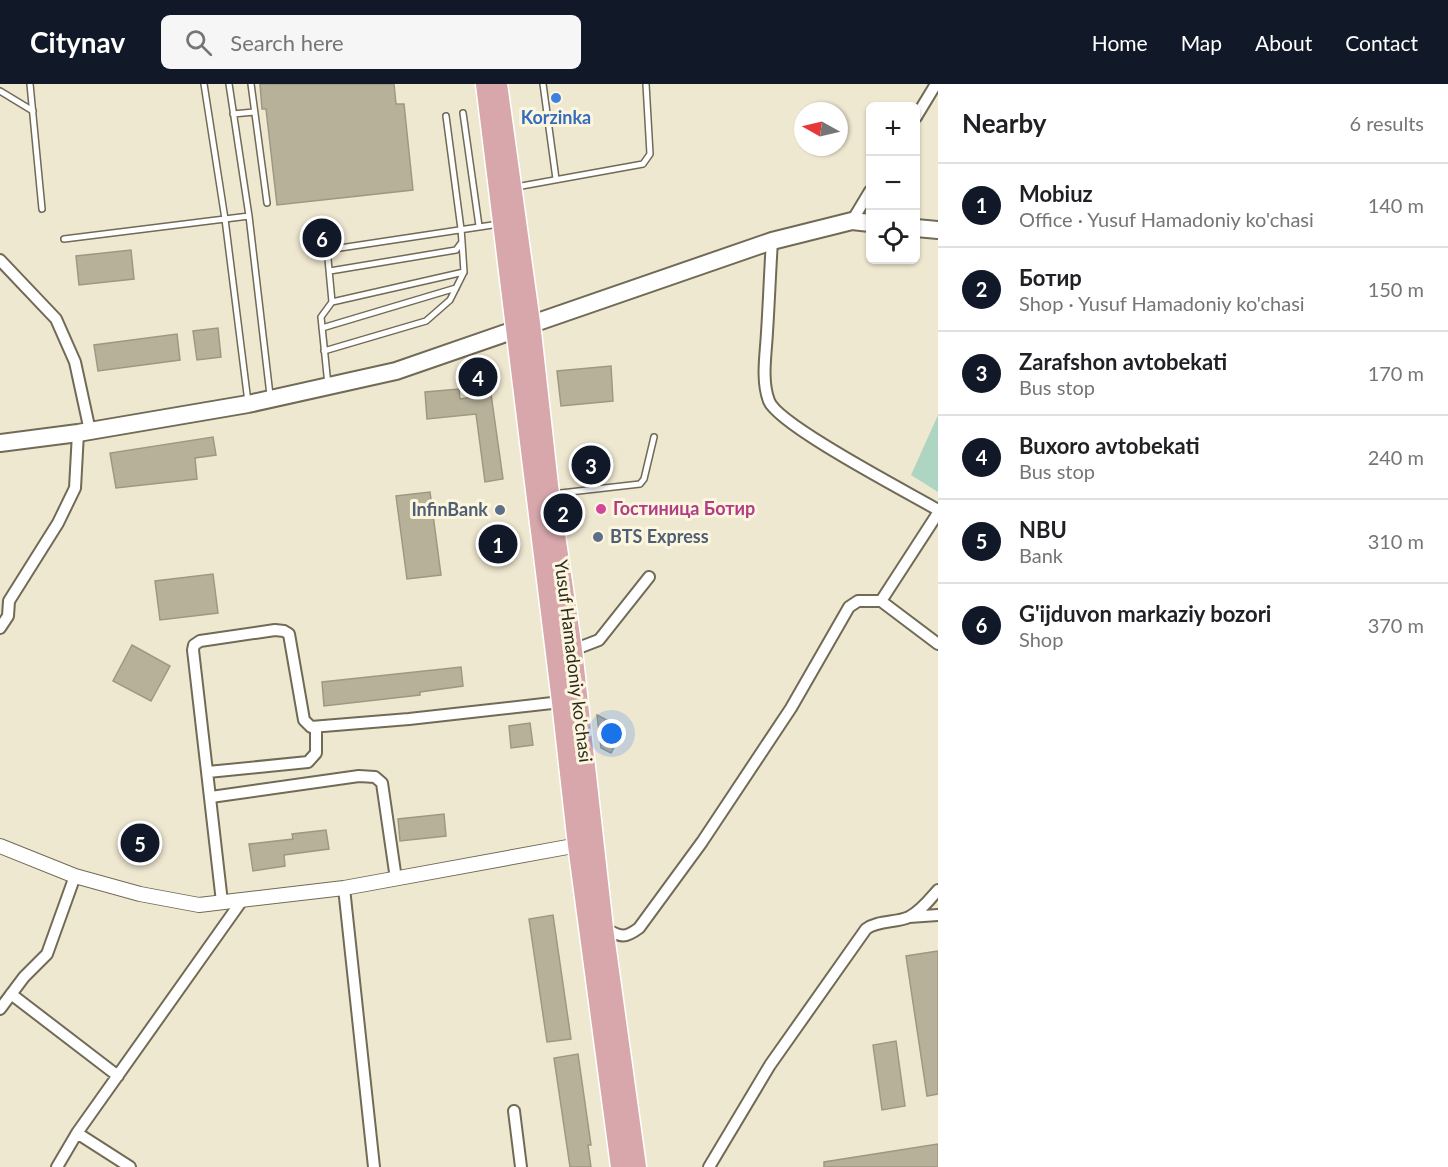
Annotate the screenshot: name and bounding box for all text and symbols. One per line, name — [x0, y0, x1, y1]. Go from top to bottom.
search box — [161, 15, 581, 69]
text: Citynav — [30, 25, 125, 59]
icon: search — [182, 26, 215, 59]
text: Search here — [230, 29, 344, 56]
text: Home — [1092, 30, 1148, 55]
text: Map — [1181, 30, 1222, 55]
text: About — [1255, 30, 1312, 55]
text: Contact — [1345, 30, 1418, 55]
marker: Korzinka — [549, 91, 563, 105]
north arrow — [794, 102, 848, 156]
map controls — [866, 102, 920, 264]
button: + — [866, 102, 920, 156]
place label: Korzinka — [521, 106, 591, 128]
text: Nearby — [962, 107, 1047, 139]
text: 6 results — [1349, 111, 1424, 135]
button: − — [866, 156, 920, 210]
text: Mobiuz — [1019, 180, 1093, 207]
text: 1 — [976, 193, 987, 217]
text: 140 m — [1368, 193, 1424, 217]
text: Office · Yusuf Hamadoniy ko'chasi — [1019, 207, 1314, 231]
button: locate — [866, 210, 920, 264]
pin: 6 — [302, 216, 342, 260]
text: Ботир — [1019, 264, 1082, 291]
text: 2 — [976, 277, 987, 301]
text: 150 m — [1368, 277, 1424, 301]
text: Shop · Yusuf Hamadoniy ko'chasi — [1019, 291, 1305, 315]
text: Zarafshon avtobekati — [1019, 348, 1227, 375]
pin: 4 — [458, 354, 498, 400]
text: 3 — [976, 361, 987, 385]
text: 170 m — [1368, 361, 1424, 385]
text: Bus stop — [1019, 375, 1095, 399]
text: Buxoro avtobekati — [1019, 432, 1200, 459]
pin: 3 — [572, 442, 610, 488]
text: 4 — [976, 445, 987, 469]
text: 240 m — [1368, 445, 1424, 469]
text: Bus stop — [1019, 459, 1095, 483]
pin: 2 — [544, 490, 582, 536]
place label: Гостиница Ботир — [613, 497, 755, 519]
place label: InfinBank — [411, 498, 488, 520]
marker: Гостиница Ботир — [594, 502, 608, 516]
marker: InfinBank — [493, 503, 507, 517]
text: NBU — [1019, 516, 1067, 543]
pin: 1 — [478, 522, 518, 566]
place label: BTS Express — [610, 525, 709, 547]
text: 5 — [976, 529, 987, 553]
text: 310 m — [1368, 529, 1424, 553]
marker: BTS Express — [591, 530, 605, 544]
text: Bank — [1019, 543, 1063, 567]
street label: Yusuf Hamadoniy ko'chasi — [551, 558, 597, 763]
text: G'ijduvon markaziy bozori — [1019, 600, 1271, 627]
text: 6 — [976, 613, 987, 637]
text: 370 m — [1368, 613, 1424, 637]
text: Shop — [1019, 627, 1063, 651]
your location — [597, 719, 626, 748]
pin: 5 — [120, 820, 160, 866]

